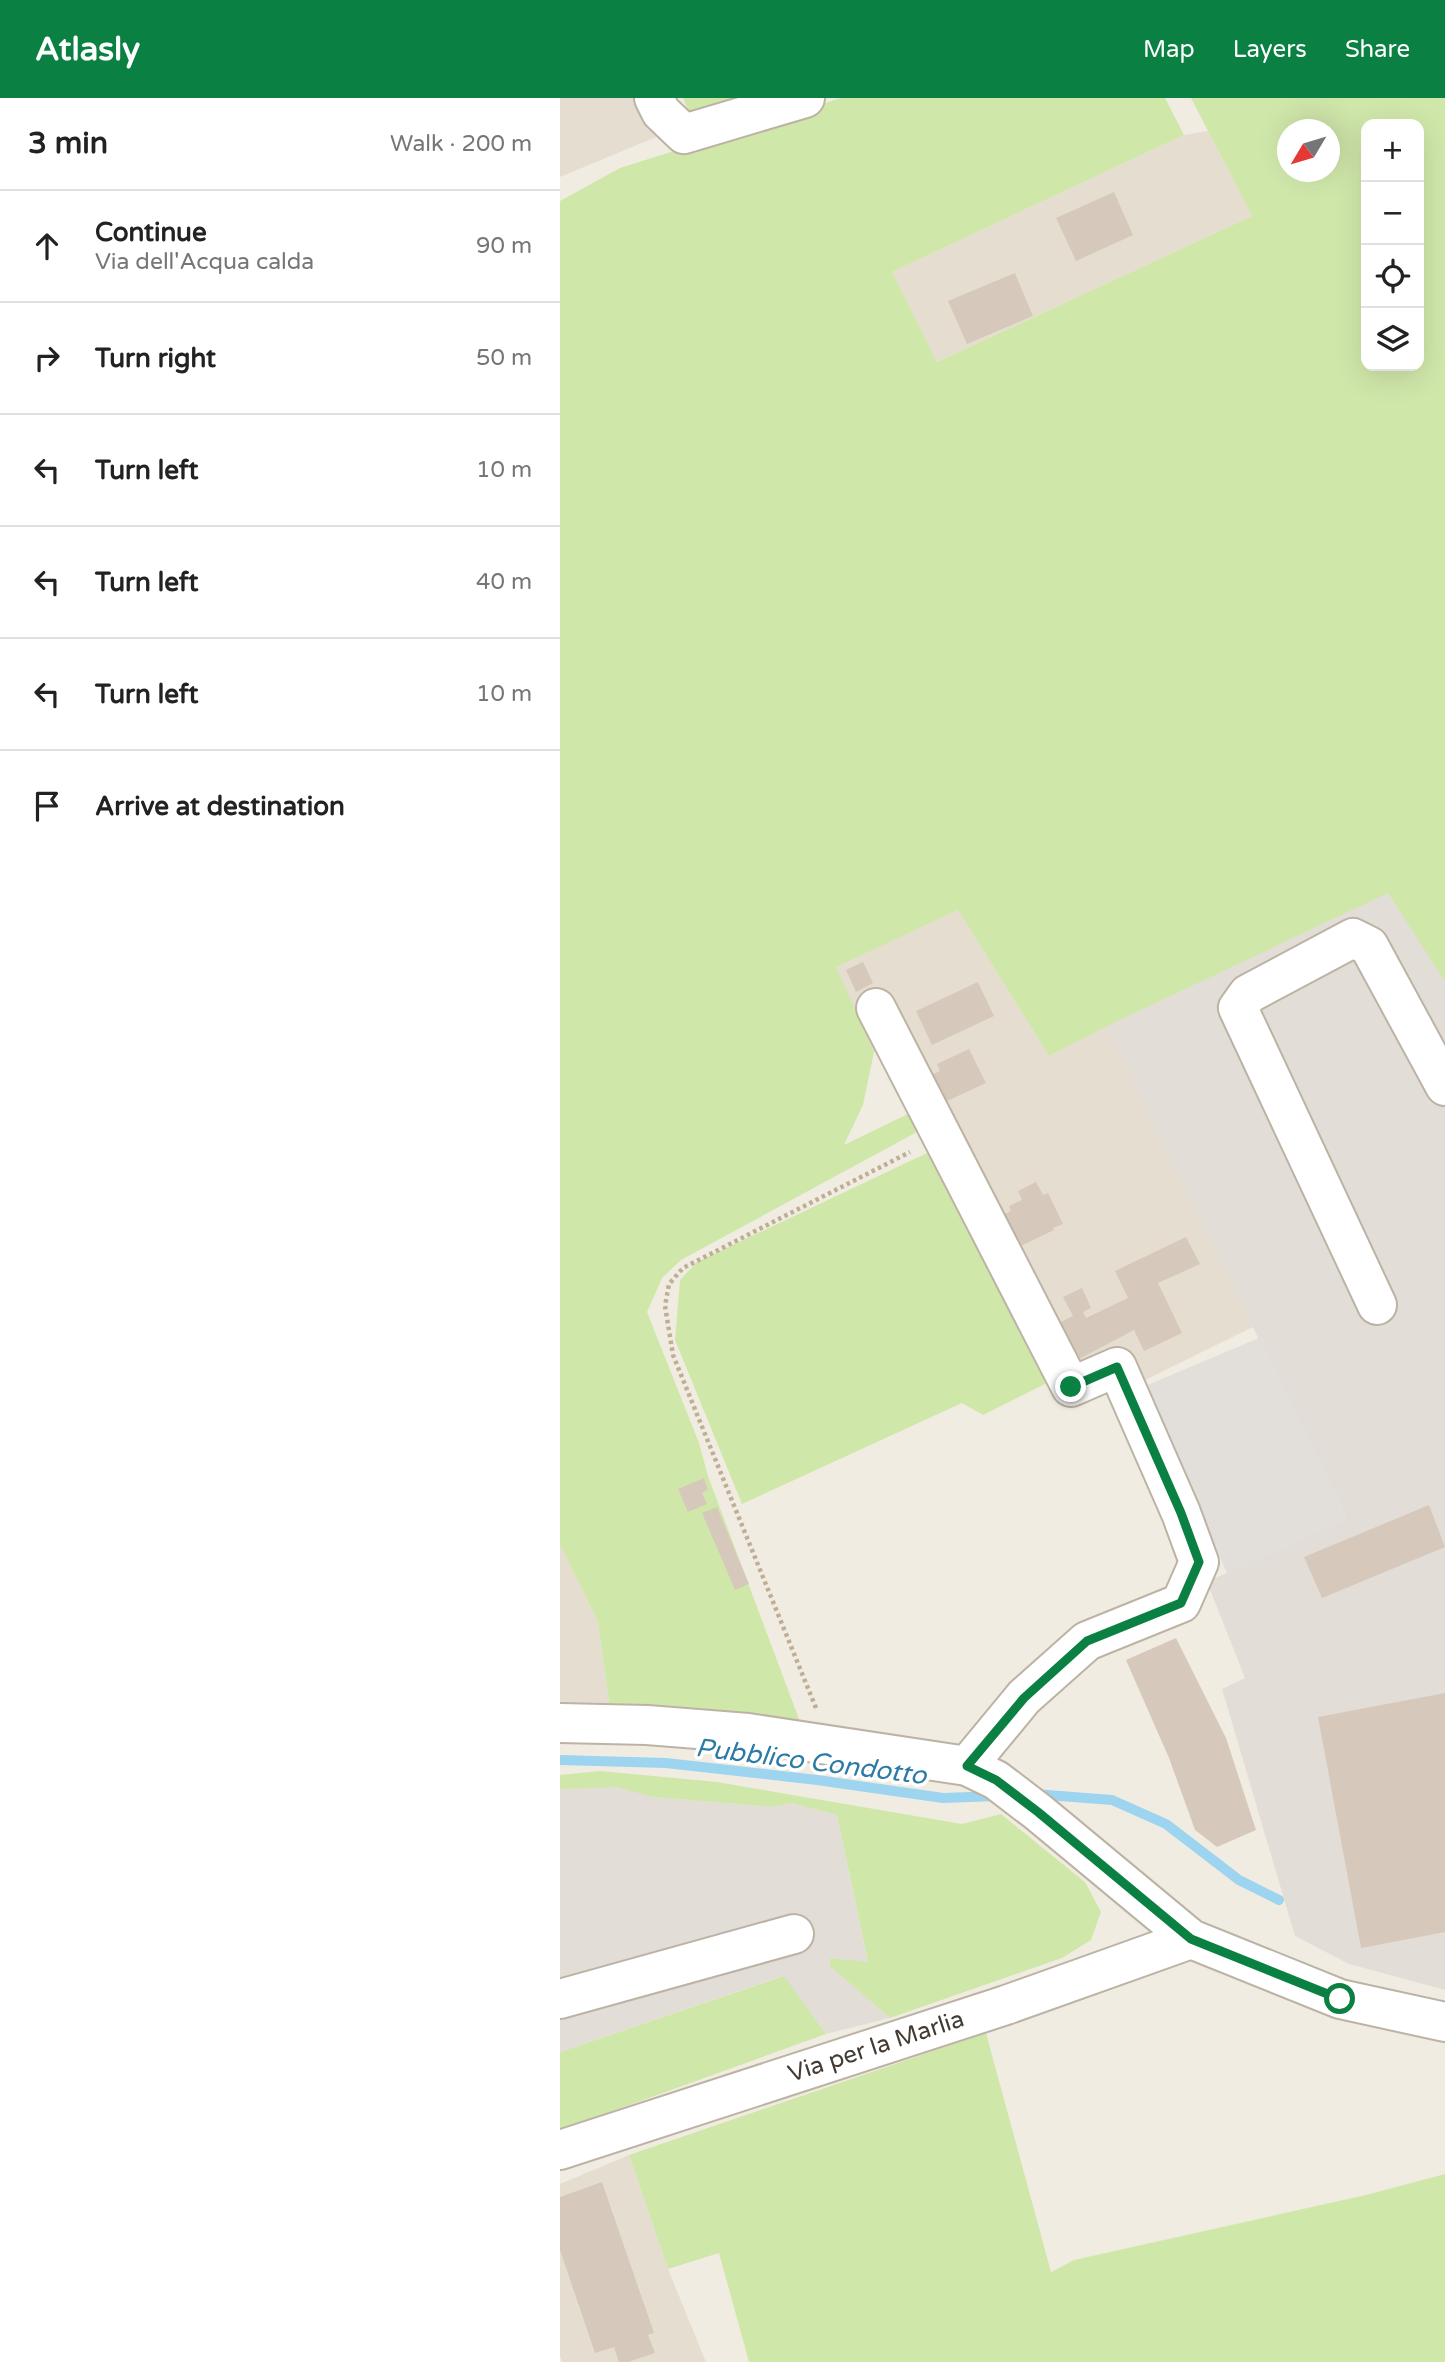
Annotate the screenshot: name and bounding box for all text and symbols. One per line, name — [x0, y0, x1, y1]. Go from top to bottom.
text: Atlasly — [35, 30, 140, 69]
text: Map — [1143, 35, 1195, 64]
text: Layers — [1233, 35, 1307, 64]
text: Share — [1345, 35, 1410, 64]
north arrow — [1277, 119, 1340, 182]
map controls — [1361, 119, 1424, 371]
button: + — [1361, 119, 1424, 182]
text: 3 min — [28, 125, 108, 162]
text: Walk · 200 m — [390, 130, 532, 158]
button: − — [1361, 182, 1424, 245]
text: Continue — [95, 217, 207, 248]
icon: ahead — [28, 227, 66, 265]
text: 90 m — [476, 232, 532, 260]
button: locate — [1361, 245, 1424, 308]
text: Via dell'Acqua calda — [95, 248, 314, 276]
button: layers — [1361, 308, 1424, 371]
icon: right — [28, 339, 66, 377]
text: Turn right — [95, 343, 216, 374]
text: 50 m — [476, 344, 532, 372]
icon: left — [28, 451, 66, 489]
text: Turn left — [95, 455, 198, 486]
text: 10 m — [476, 456, 532, 484]
icon: left — [28, 563, 66, 601]
text: Turn left — [95, 567, 198, 598]
text: 40 m — [476, 568, 532, 596]
icon: left — [28, 675, 66, 713]
text: Turn left — [95, 679, 198, 710]
text: 10 m — [476, 680, 532, 708]
icon: arrive — [28, 787, 66, 825]
text: Arrive at destination — [95, 791, 345, 822]
route end — [1055, 1371, 1086, 1402]
water label: Pubblico Condotto — [694, 1732, 929, 1791]
route start — [1324, 1983, 1355, 2014]
street label: Via per la Marlia — [785, 2004, 968, 2089]

